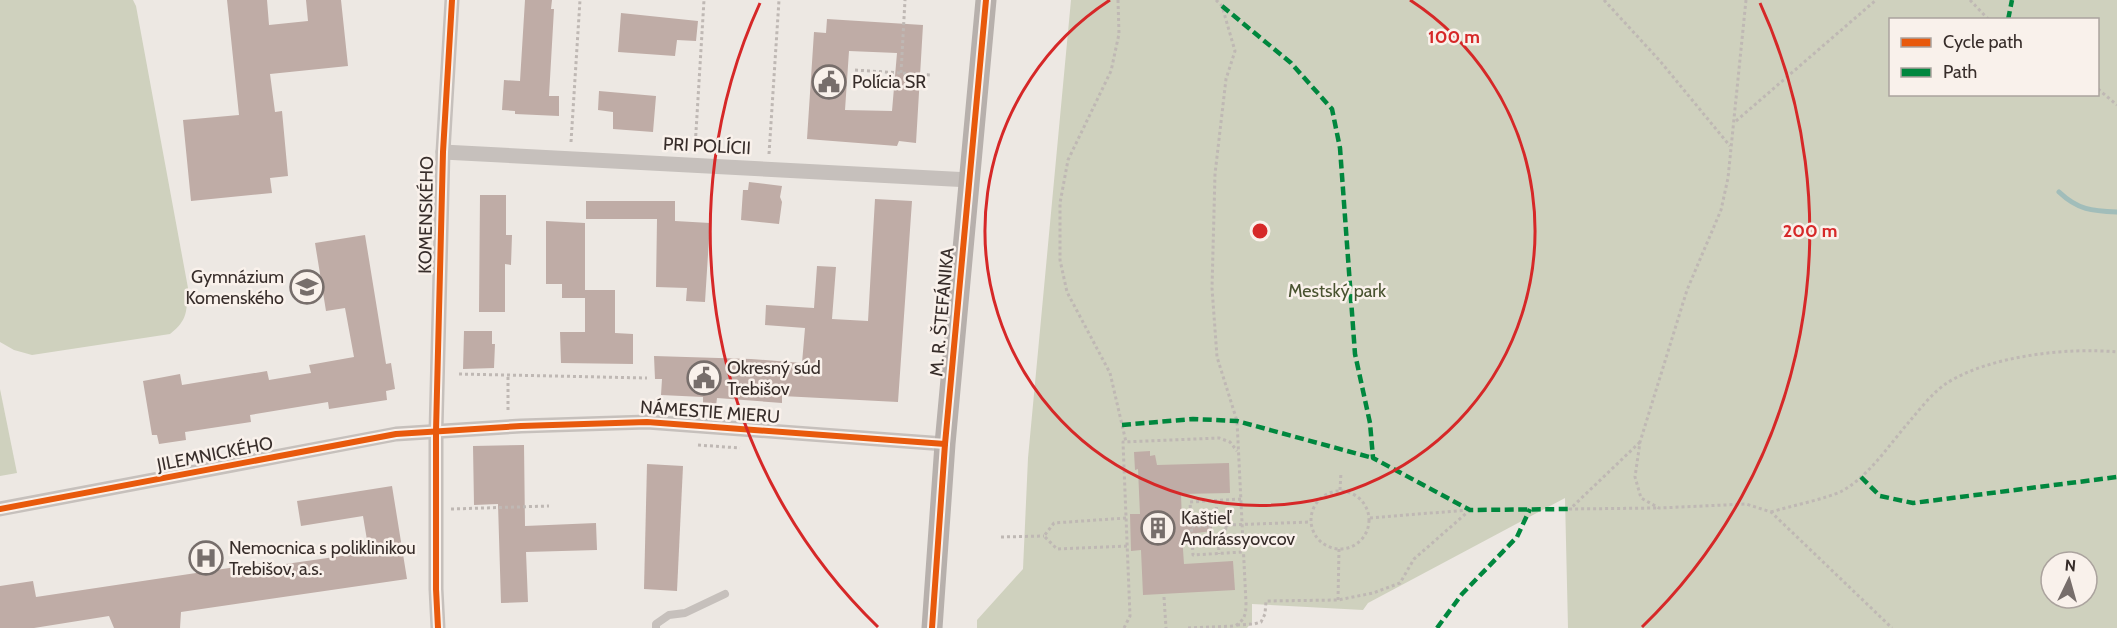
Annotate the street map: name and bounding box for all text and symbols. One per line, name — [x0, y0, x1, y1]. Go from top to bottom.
legend — [1889, 18, 2099, 96]
text: 100 m — [1428, 26, 1480, 48]
text: Cycle path — [1943, 31, 2023, 53]
text: Path — [1943, 61, 1977, 83]
public building icon: Polícia SR — [811, 64, 847, 100]
place label: Polícia SR — [852, 71, 926, 93]
street label: PRI POLÍCII — [663, 133, 751, 159]
street label: KOMENSKÉHO — [414, 156, 438, 274]
text: 200 m — [1783, 220, 1837, 242]
centre of rings — [1250, 221, 1270, 241]
street label: M. R. ŠTEFÁNIKA — [925, 247, 959, 377]
place label: Gymnázium Komenského — [185, 266, 284, 309]
school or university icon: Gymnázium Komenského — [289, 269, 325, 305]
park label: Mestský park — [1288, 280, 1387, 302]
place label: Okresný súd Trebišov — [727, 357, 821, 400]
public building icon: Okresný súd Trebišov — [686, 360, 722, 396]
street label: NÁMESTIE MIERU — [639, 396, 781, 428]
street label: JILEMNICKÉHO — [154, 432, 275, 476]
place label: Kaštieľ Andrássyovcov — [1181, 507, 1295, 550]
building icon: Kaštieľ Andrássyovcov — [1140, 510, 1176, 546]
place label: Nemocnica s poliklinikou Trebišov, a.s. — [229, 537, 416, 580]
hospital icon: Nemocnica s poliklinikou Trebišov, a.s. — [188, 540, 224, 576]
north arrow — [2039, 550, 2099, 610]
text: N — [2064, 556, 2077, 576]

